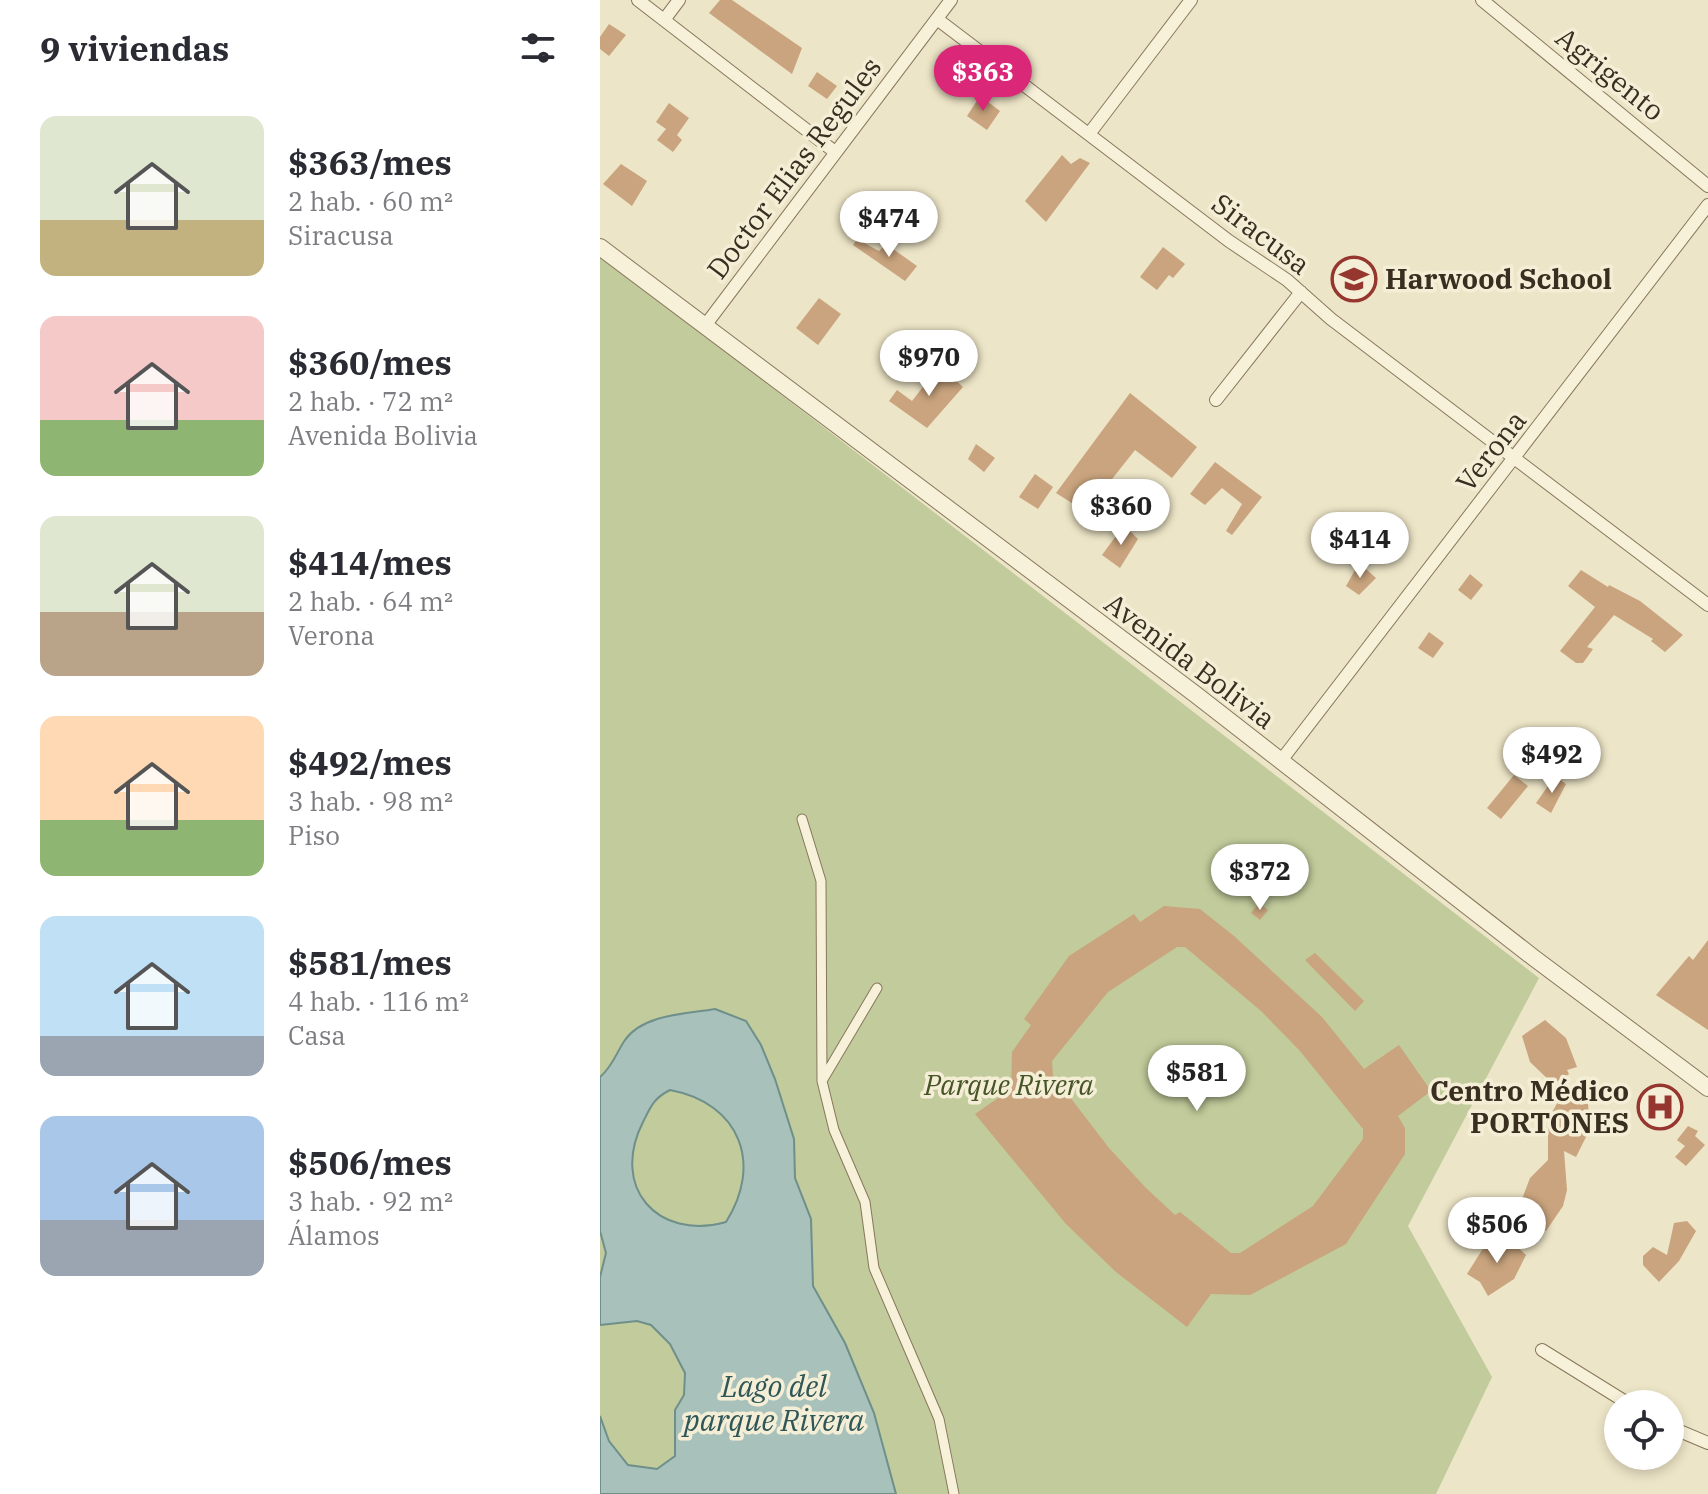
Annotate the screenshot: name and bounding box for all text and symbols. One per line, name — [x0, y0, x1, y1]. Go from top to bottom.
street label: Agrigento — [1548, 19, 1672, 129]
text: 9 viviendas — [40, 26, 229, 70]
icon: filters — [516, 26, 560, 70]
pin: $363 — [936, 45, 1030, 113]
street label: Doctor Elias Regules — [698, 49, 889, 286]
text: $363 — [952, 54, 1014, 88]
text: $363/mes — [288, 140, 452, 184]
icon: home — [104, 148, 200, 244]
text: 2 hab. · 60 m² — [288, 184, 453, 218]
street label: Siracusa — [1205, 185, 1318, 283]
pin: $474 — [842, 191, 936, 259]
text: $474 — [858, 200, 920, 234]
text: Siracusa — [288, 218, 394, 252]
school or university icon: Harwood School — [1330, 255, 1378, 303]
place label: Harwood School — [1385, 260, 1612, 297]
pin: $970 — [882, 330, 976, 398]
text: $970 — [898, 339, 960, 373]
text: $360/mes — [288, 340, 452, 384]
icon: home — [104, 348, 200, 444]
text: 2 hab. · 72 m² — [288, 384, 453, 418]
street label: Verona — [1447, 402, 1534, 499]
text: Avenida Bolivia — [288, 418, 478, 452]
pin: $360 — [1074, 479, 1168, 547]
text: $360 — [1090, 488, 1152, 522]
pin: $414 — [1313, 512, 1407, 580]
text: $414 — [1329, 521, 1391, 555]
text: $414/mes — [288, 540, 452, 584]
icon: home — [104, 548, 200, 644]
text: 2 hab. · 64 m² — [288, 584, 453, 618]
street label: Avenida Bolivia — [1097, 584, 1283, 737]
text: Verona — [288, 618, 375, 652]
pin: $492 — [1505, 727, 1599, 795]
text: $492 — [1521, 736, 1583, 770]
text: $492/mes — [288, 740, 452, 784]
icon: home — [104, 748, 200, 844]
text: 3 hab. · 98 m² — [288, 784, 453, 818]
text: Piso — [288, 818, 340, 852]
pin: $372 — [1213, 844, 1307, 912]
text: $372 — [1229, 853, 1291, 887]
text: $581/mes — [288, 940, 452, 984]
icon: home — [104, 948, 200, 1044]
text: 4 hab. · 116 m² — [288, 984, 469, 1018]
text: Casa — [288, 1018, 346, 1052]
pin: $581 — [1150, 1045, 1244, 1113]
text: $581 — [1166, 1054, 1228, 1088]
park label: Parque Rivera — [923, 1066, 1094, 1103]
place label: Centro Médico PORTONES — [1430, 1072, 1629, 1141]
hospital icon: Centro Médico PORTONES — [1636, 1083, 1684, 1131]
text: $506/mes — [288, 1140, 452, 1184]
icon: home — [104, 1148, 200, 1244]
text: 3 hab. · 92 m² — [288, 1184, 453, 1218]
pin: $506 — [1450, 1197, 1544, 1265]
text: $506 — [1466, 1206, 1528, 1240]
text: Álamos — [288, 1218, 380, 1252]
water label: Lago del parque Rivera — [681, 1366, 865, 1439]
map controls — [1604, 1390, 1684, 1470]
button: locate — [1604, 1390, 1684, 1470]

